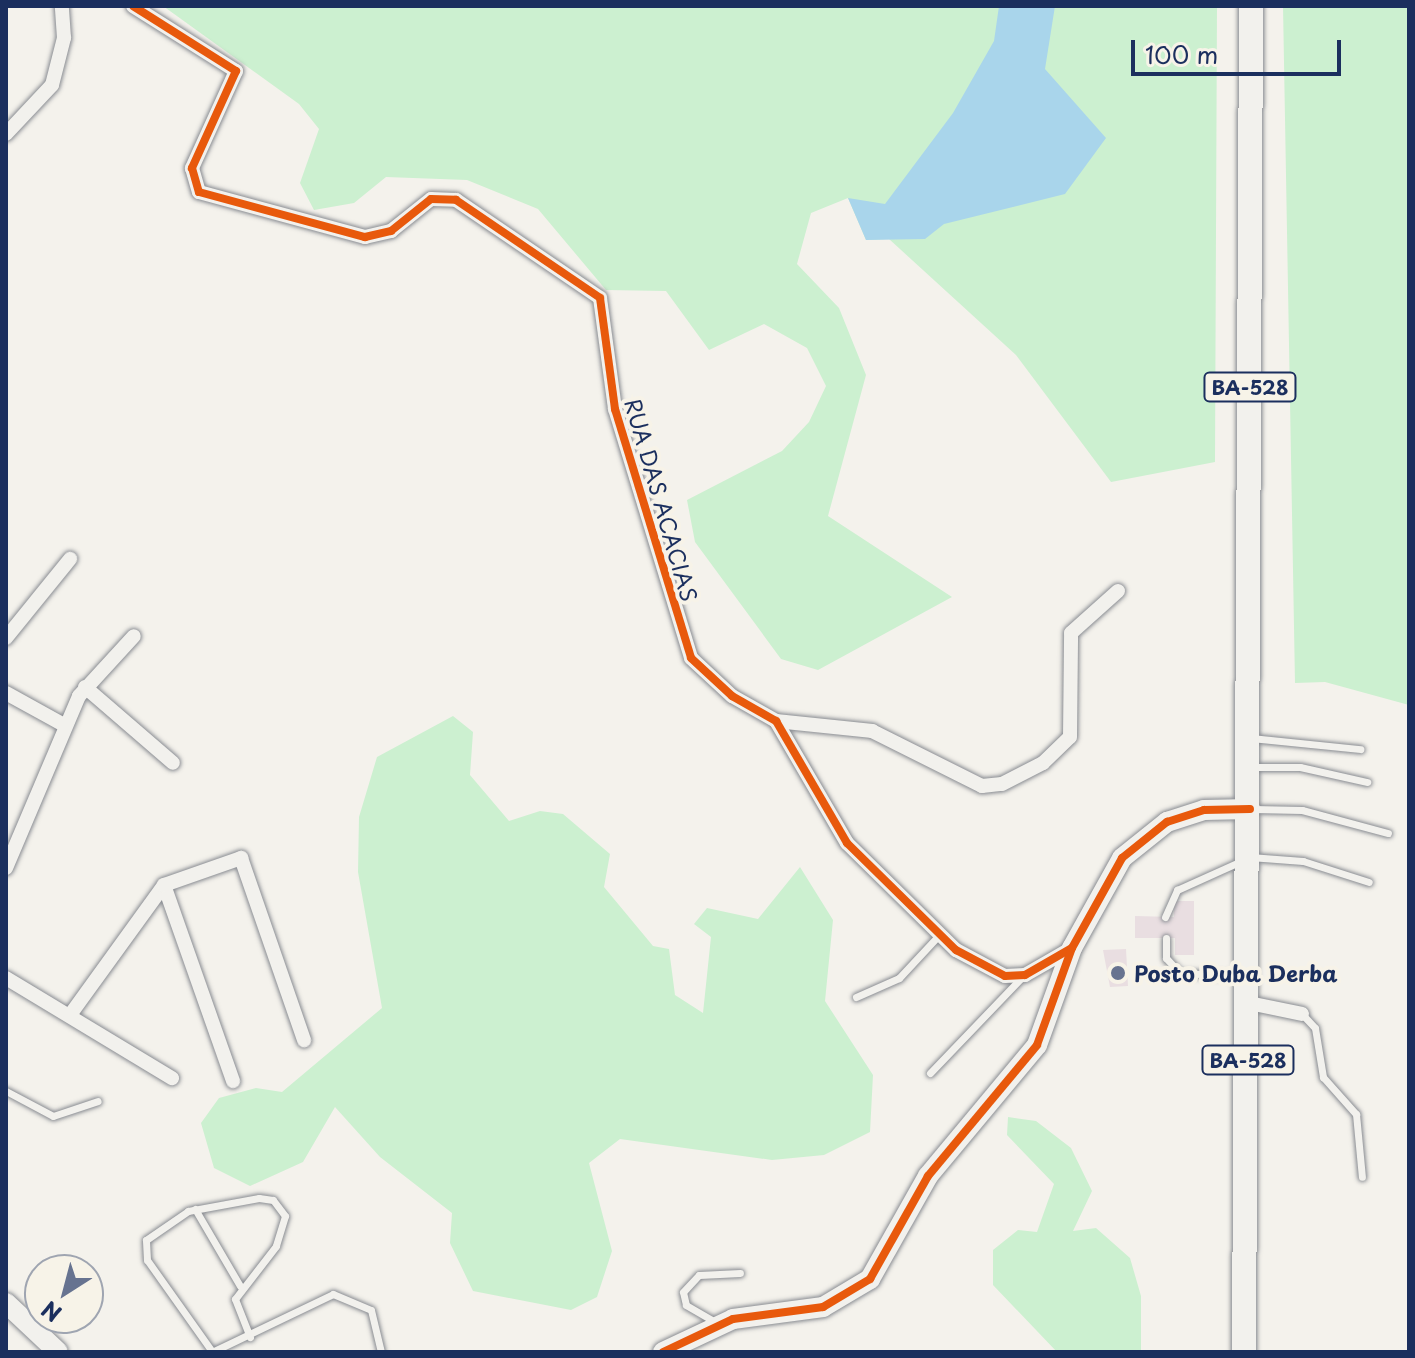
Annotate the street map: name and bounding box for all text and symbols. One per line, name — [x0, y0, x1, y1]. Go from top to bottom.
scale bar — [1135, 24, 1345, 74]
text: 100 m — [1145, 36, 1218, 72]
road number: BA-528 — [1202, 371, 1298, 403]
street label: RUA DAS ACACIAS — [620, 393, 704, 607]
place label: Posto Duba Derba — [1134, 960, 1338, 986]
marker: Posto Duba Derba — [1109, 964, 1127, 982]
road number: BA-528 — [1200, 1044, 1296, 1076]
north arrow — [24, 1254, 104, 1334]
text: N — [34, 1294, 68, 1331]

